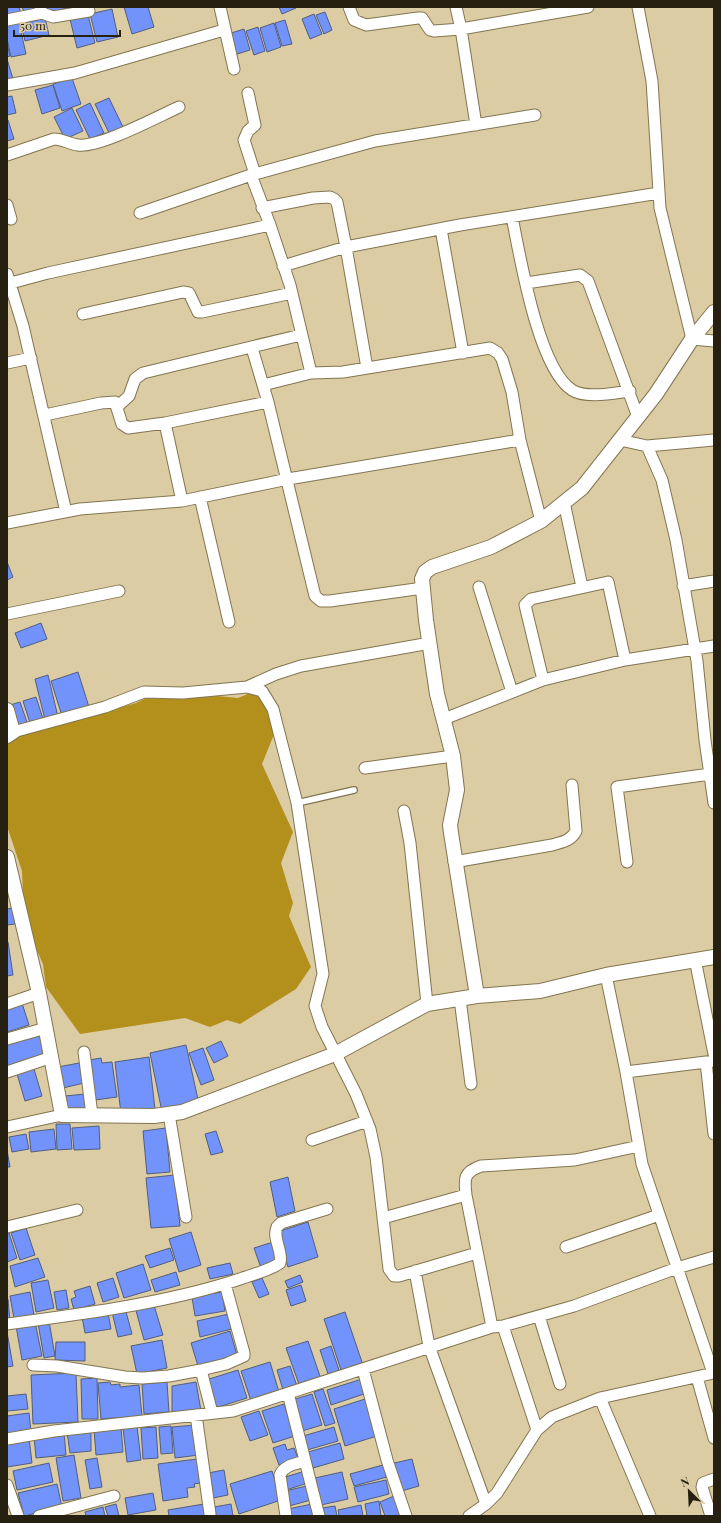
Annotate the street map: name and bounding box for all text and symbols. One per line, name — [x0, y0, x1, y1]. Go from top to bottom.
scale bar — [14, 12, 120, 38]
text: 50 m — [20, 17, 46, 33]
north arrow — [669, 1471, 709, 1511]
text: N — [678, 1473, 691, 1490]

